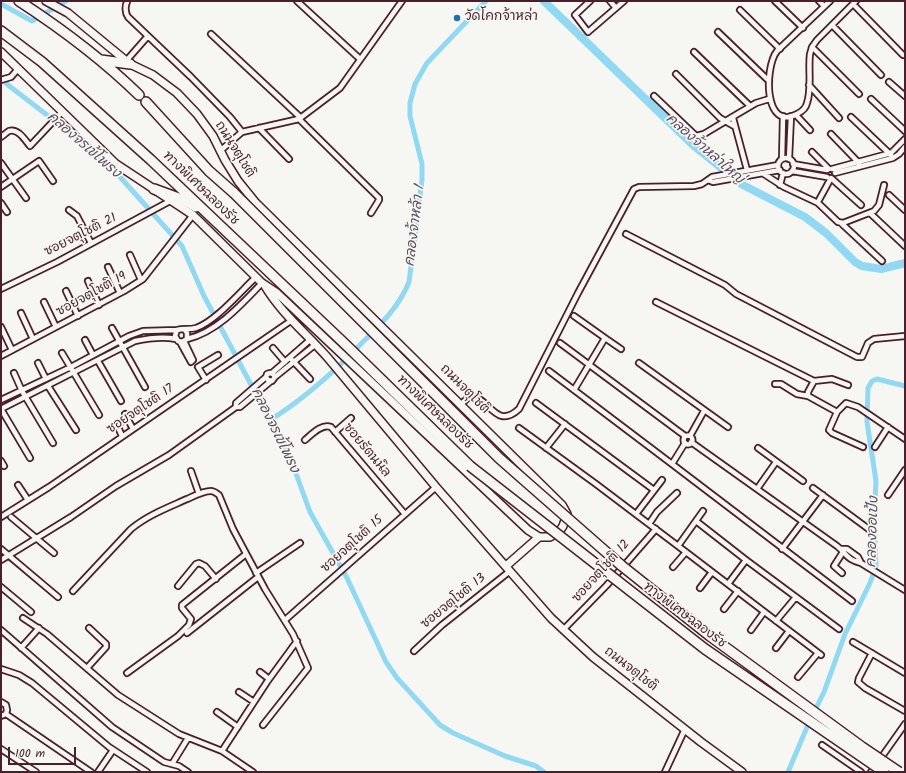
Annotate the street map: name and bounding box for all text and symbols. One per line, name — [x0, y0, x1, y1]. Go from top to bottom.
place label: วัดโคกจ้าหล่า — [465, 10, 538, 26]
marker: วัดโคกจ้าหล่า — [452, 13, 462, 23]
water label: คลองจรเข้โพรง — [43, 109, 123, 183]
water label: คลองจ้าหล่าใหญ่ — [661, 112, 747, 188]
street label: ถนนจตุโชติ — [211, 119, 257, 181]
street label: ทางพิเศษฉลองรัช — [159, 149, 241, 229]
water label: คลองจ้าหล้า 1 — [403, 184, 429, 268]
street label: ซอยจตุโชติ 21 — [42, 211, 120, 261]
street label: ซอยจตุโชติ 19 — [54, 269, 130, 321]
street label: ถนนจตุโชติ — [436, 362, 492, 418]
street label: ทางพิเศษฉลองรัช — [393, 373, 475, 453]
street label: ซอยจตุโชติ 17 — [105, 382, 177, 438]
water label: คลองจรเข้โพรง — [246, 386, 302, 476]
street label: ซอยรัตนนิล — [339, 421, 393, 481]
water label: คลองออเป้ง — [864, 496, 884, 568]
street label: ซอยจตุโชติ 15 — [319, 513, 387, 577]
street label: ซอยจตุโชติ 12 — [570, 537, 634, 607]
street label: ซอยจตุโชติ 13 — [419, 571, 489, 633]
street label: ทางพิเศษฉลองรัช — [640, 580, 728, 652]
street label: ถนนจตุโชติ — [600, 644, 660, 696]
scale bar — [10, 739, 78, 765]
text: 100 m — [15, 744, 45, 763]

